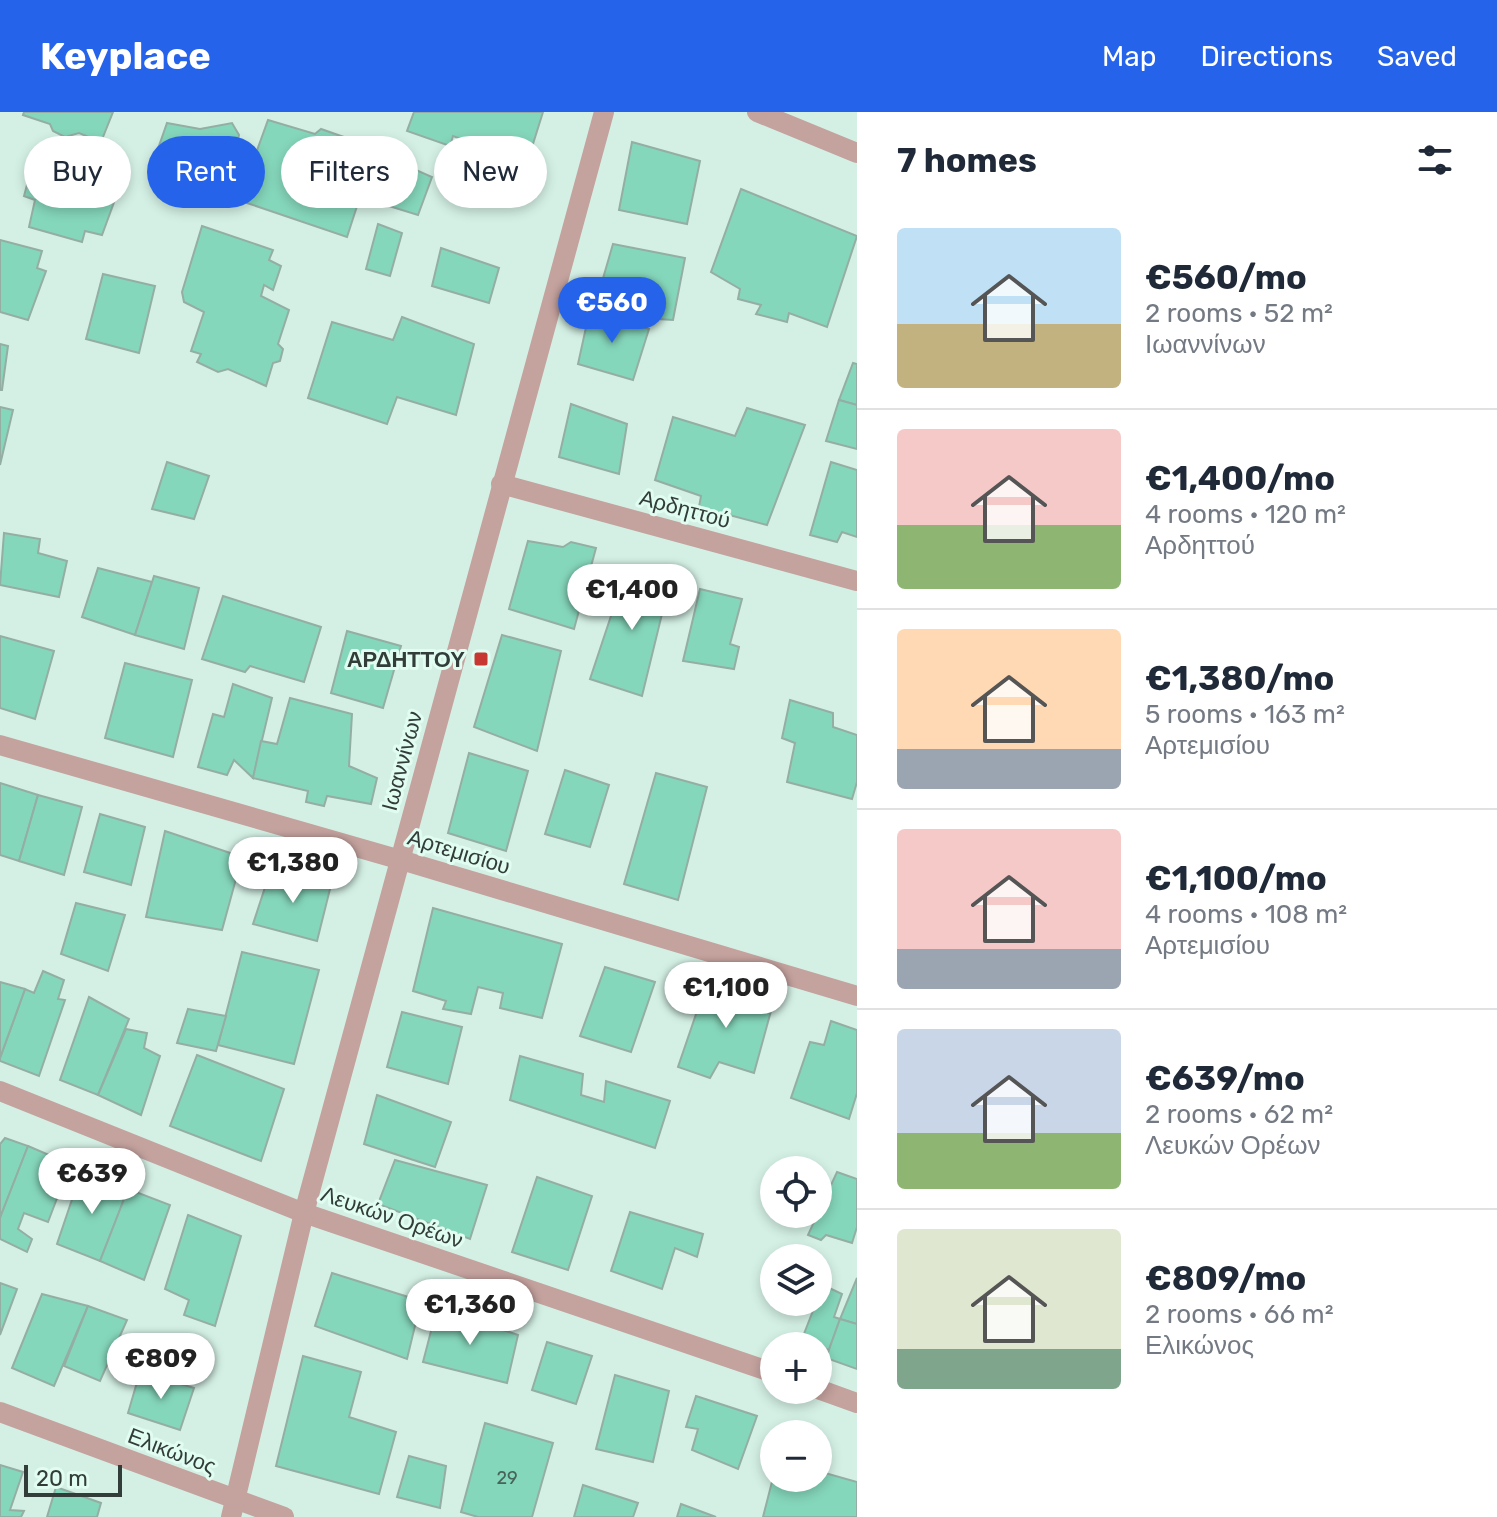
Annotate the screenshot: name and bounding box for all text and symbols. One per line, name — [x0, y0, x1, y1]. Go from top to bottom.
text: Keyplace — [40, 33, 211, 79]
text: Map — [1102, 40, 1156, 73]
text: Directions — [1200, 40, 1333, 73]
text: Saved — [1377, 40, 1457, 73]
chip: Buy — [24, 136, 131, 208]
chip: Rent — [147, 136, 265, 208]
chip: Filters — [281, 136, 418, 208]
chip: New — [434, 136, 547, 208]
icon: filters — [1413, 138, 1457, 182]
text: 7 homes — [897, 140, 1037, 181]
text: €560/mo — [1145, 257, 1307, 298]
icon: home — [961, 260, 1057, 356]
pin: €560 — [565, 277, 659, 345]
text: €560 — [576, 287, 648, 318]
text: 2 rooms · 52 m² — [1145, 298, 1333, 329]
text: Ιωαννίνων — [1145, 329, 1266, 360]
text: €1,400/mo — [1145, 458, 1335, 499]
icon: home — [961, 461, 1057, 557]
street label: Αρδηττού — [637, 484, 733, 534]
text: 4 rooms · 120 m² — [1145, 499, 1346, 530]
text: Αρδηττού — [1145, 530, 1255, 561]
pin: €1,400 — [567, 564, 697, 632]
text: €1,400 — [585, 574, 679, 605]
place label: ΑΡΔΗΤΤΟΥ — [347, 646, 465, 673]
marker: ΑΡΔΗΤΤΟΥ — [472, 650, 490, 668]
text: €1,380/mo — [1145, 658, 1334, 699]
icon: home — [961, 661, 1057, 757]
text: 5 rooms · 163 m² — [1145, 699, 1345, 730]
street label: Ιωαννίνων — [376, 708, 428, 814]
text: Αρτεμισίου — [1145, 730, 1270, 761]
street label: Αρτεμισίου — [405, 824, 513, 880]
pin: €1,380 — [228, 837, 358, 905]
text: €1,380 — [247, 847, 339, 878]
text: €1,100/mo — [1145, 858, 1327, 899]
icon: home — [961, 861, 1057, 957]
text: 4 rooms · 108 m² — [1145, 899, 1347, 930]
text: Αρτεμισίου — [1145, 930, 1270, 961]
pin: €1,100 — [661, 962, 791, 1030]
text: €1,100 — [682, 972, 770, 1003]
text: €639/mo — [1145, 1058, 1305, 1099]
icon: home — [961, 1061, 1057, 1157]
text: 2 rooms · 62 m² — [1145, 1099, 1333, 1130]
text: Λευκών Ορέων — [1145, 1130, 1320, 1161]
pin: €639 — [45, 1148, 139, 1216]
map controls — [760, 1156, 832, 1492]
button: locate — [760, 1156, 832, 1228]
text: €639 — [56, 1158, 128, 1189]
street label: Λευκών Ορέων — [317, 1180, 467, 1254]
button: layers — [760, 1244, 832, 1316]
text: €809/mo — [1145, 1258, 1306, 1299]
icon: home — [961, 1261, 1057, 1357]
pin: €1,360 — [405, 1279, 535, 1347]
text: €1,360 — [424, 1289, 516, 1320]
text: 2 rooms · 66 m² — [1145, 1299, 1334, 1330]
text: Ελικώνος — [1145, 1330, 1254, 1361]
button: + — [760, 1332, 832, 1404]
pin: €809 — [114, 1333, 208, 1401]
text: €809 — [125, 1343, 197, 1374]
button: − — [760, 1420, 832, 1492]
street label: Ελικώνος — [124, 1422, 220, 1480]
scale bar — [24, 1461, 122, 1497]
text: 20 m — [36, 1465, 88, 1492]
house number: 29 — [496, 1467, 518, 1489]

